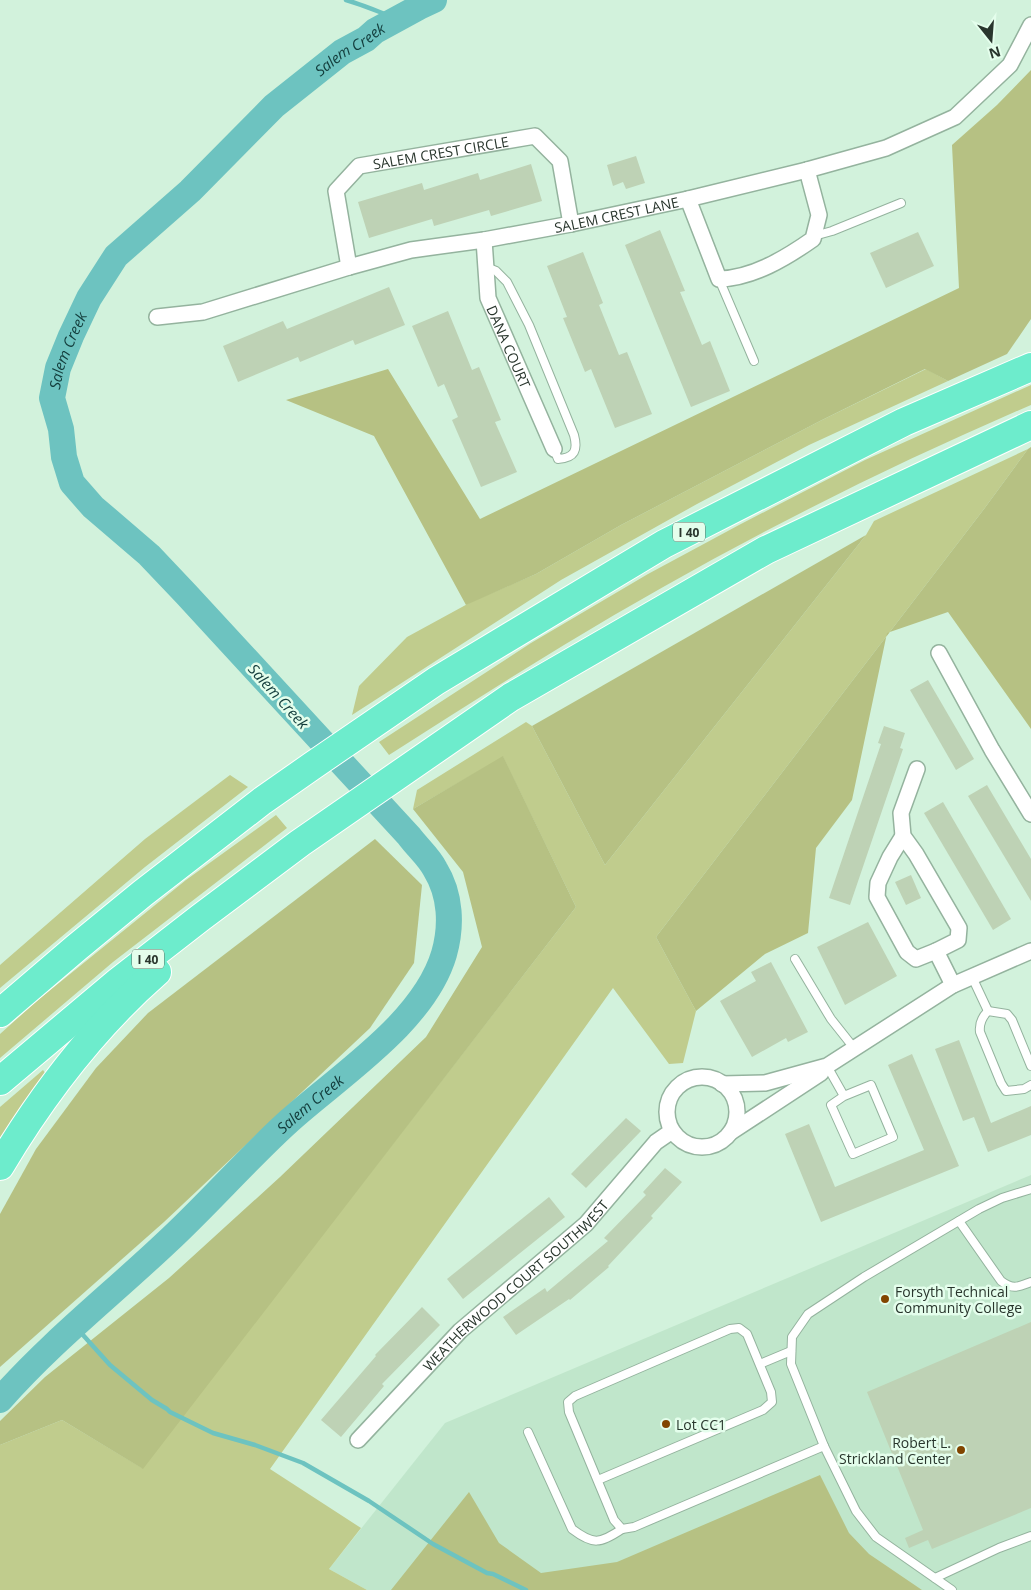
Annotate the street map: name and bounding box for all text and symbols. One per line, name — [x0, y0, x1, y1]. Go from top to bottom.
north arrow — [966, 15, 1016, 65]
water label: Salem Creek — [310, 17, 389, 80]
text: N — [987, 42, 1003, 64]
street label: SALEM CREST CIRCLE — [371, 131, 510, 173]
street label: SALEM CREST LANE — [553, 192, 680, 236]
street label: DANA COURT — [483, 302, 536, 391]
water label: Salem Creek — [44, 308, 91, 391]
road number: I 40 — [673, 522, 705, 542]
water label: Salem Creek — [244, 659, 314, 733]
road number: I 40 — [132, 950, 164, 969]
water label: Salem Creek — [272, 1069, 348, 1137]
street label: WEATHERWOOD COURT SOUTHWEST — [418, 1195, 612, 1375]
place label: Forsyth Technical Community College — [895, 1282, 1022, 1317]
marker: Forsyth Technical Community College — [879, 1293, 891, 1305]
place label: Lot CC1 — [676, 1415, 726, 1434]
marker: Lot CC1 — [660, 1418, 672, 1430]
place label: Robert L. Strickland Center — [839, 1433, 951, 1468]
marker: Robert L. Strickland Center — [955, 1444, 967, 1456]

